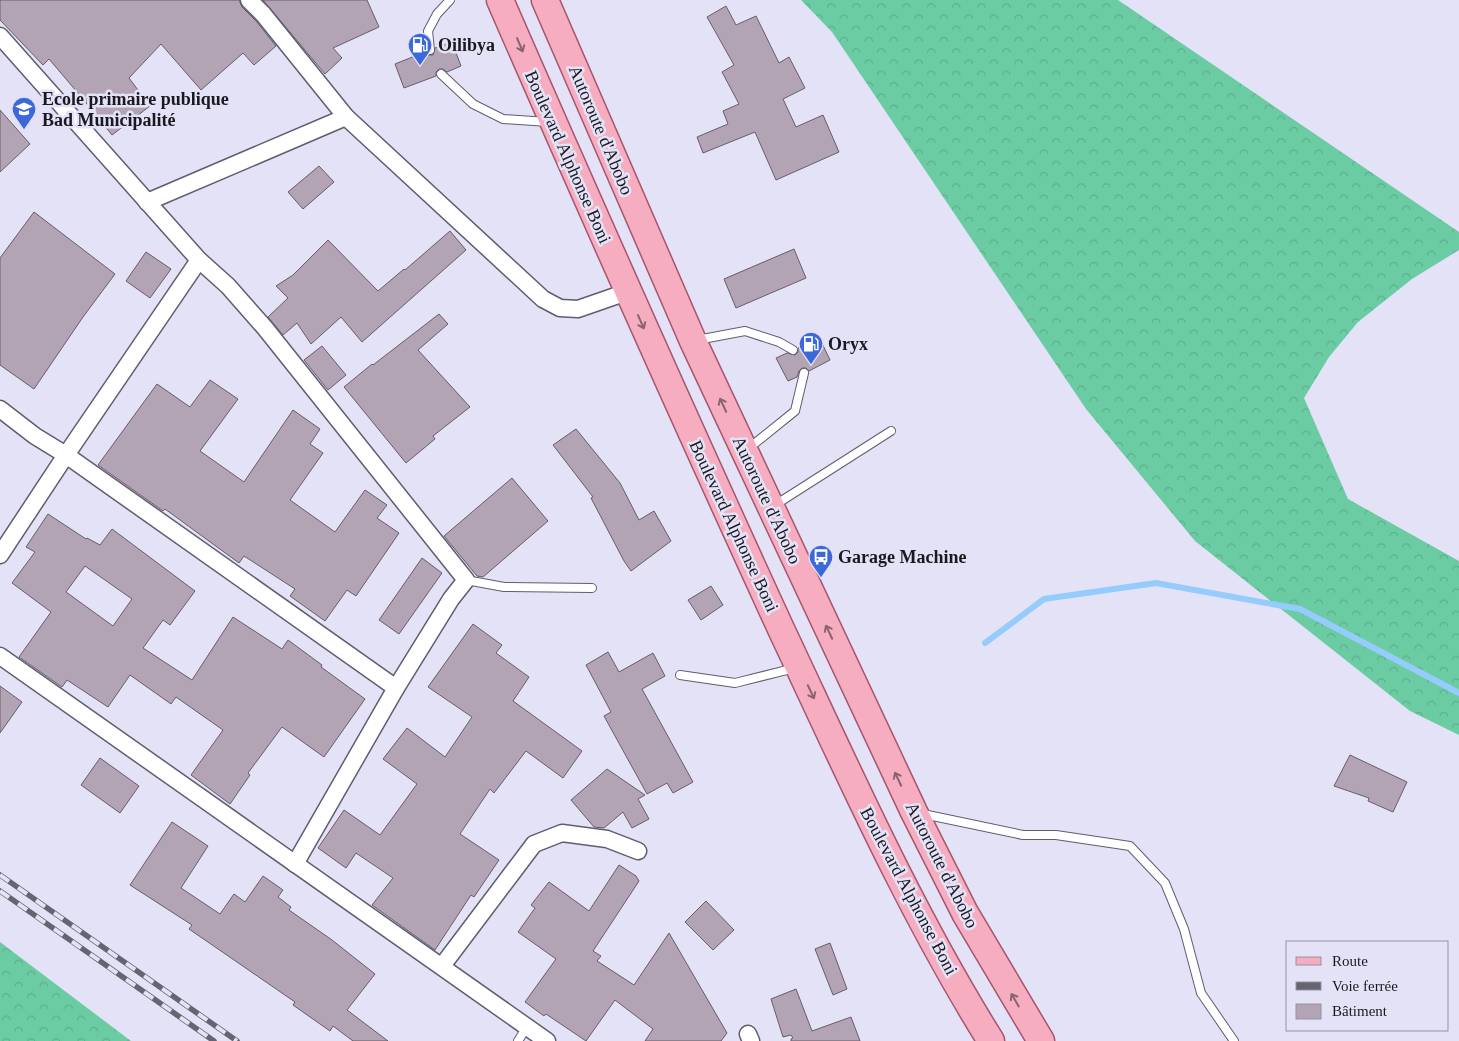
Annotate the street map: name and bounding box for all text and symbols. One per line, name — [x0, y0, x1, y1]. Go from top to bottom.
fuel station icon: Oilibya — [407, 32, 433, 66]
place label: Oilibya — [438, 35, 495, 55]
one-way arrow — [515, 37, 525, 52]
street label: Autoroute d'Abobo — [565, 62, 637, 198]
street label: Boulevard Alphonse Boni — [521, 68, 615, 246]
place label: Ecole primaire publique Bad Municipalité — [42, 89, 229, 130]
school or university icon: Ecole primaire publique Bad Municipalité — [11, 96, 37, 130]
one-way arrow — [636, 314, 646, 329]
fuel station icon: Oryx — [798, 331, 824, 365]
place label: Oryx — [828, 334, 868, 354]
one-way arrow — [717, 398, 727, 413]
street label: Autoroute d'Abobo — [729, 433, 805, 567]
street label: Boulevard Alphonse Boni — [685, 437, 783, 615]
bus stop icon: Garage Machine — [808, 544, 834, 578]
place label: Garage Machine — [838, 547, 966, 567]
one-way arrow — [824, 625, 833, 640]
one-way arrow — [807, 684, 816, 699]
one-way arrow — [893, 772, 903, 787]
street label: Autoroute d'Abobo — [902, 799, 982, 931]
street label: Boulevard Alphonse Boni — [856, 804, 962, 978]
legend — [1286, 941, 1449, 1031]
text: Route — [1332, 953, 1368, 969]
text: Voie ferrée — [1332, 978, 1398, 994]
one-way arrow — [1010, 993, 1020, 1007]
text: Bâtiment — [1332, 1003, 1388, 1019]

